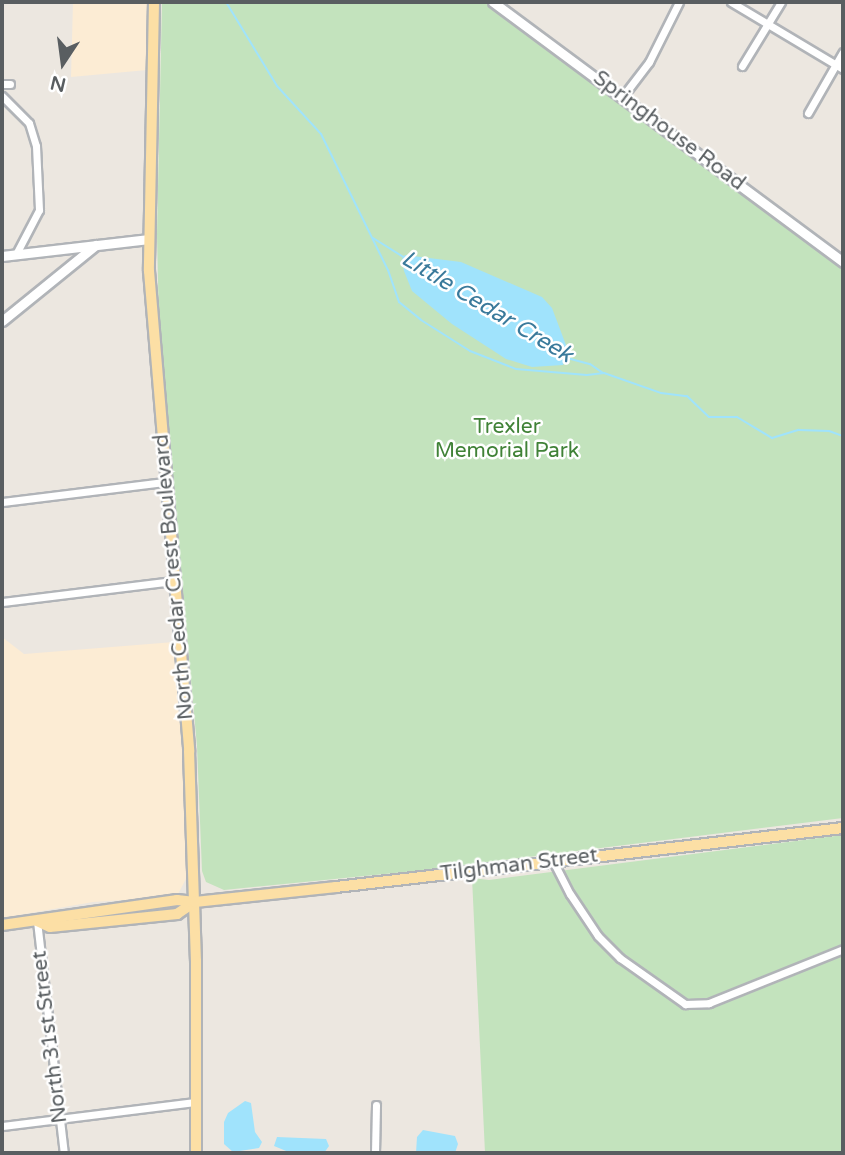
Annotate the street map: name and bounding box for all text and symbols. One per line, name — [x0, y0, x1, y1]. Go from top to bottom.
north arrow — [28, 28, 98, 98]
street label: Springhouse Road — [588, 66, 750, 196]
text: N — [48, 71, 68, 96]
water label: Little Cedar Creek — [396, 245, 578, 369]
park label: Trexler Memorial Park — [435, 414, 579, 464]
street label: North Cedar Crest Boulevard — [149, 433, 199, 721]
street label: Tilghman Street — [439, 843, 599, 887]
street label: North 31st Street — [27, 949, 73, 1125]

